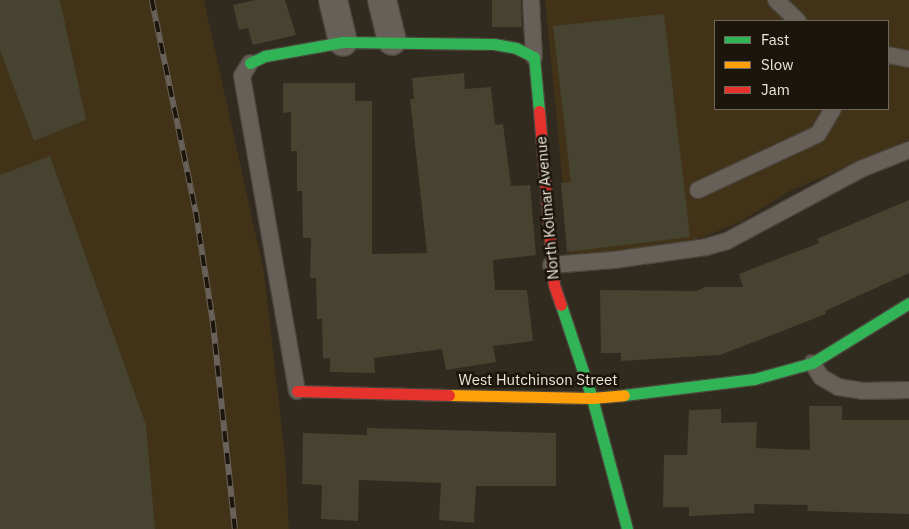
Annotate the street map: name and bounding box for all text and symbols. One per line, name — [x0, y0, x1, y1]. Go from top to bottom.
legend — [714, 20, 889, 110]
text: Fast — [761, 30, 789, 49]
text: Slow — [761, 55, 794, 74]
text: Jam — [761, 80, 790, 99]
street label: North Kolmar Avenue — [532, 136, 562, 280]
street label: West Hutchinson Street — [459, 371, 617, 389]

